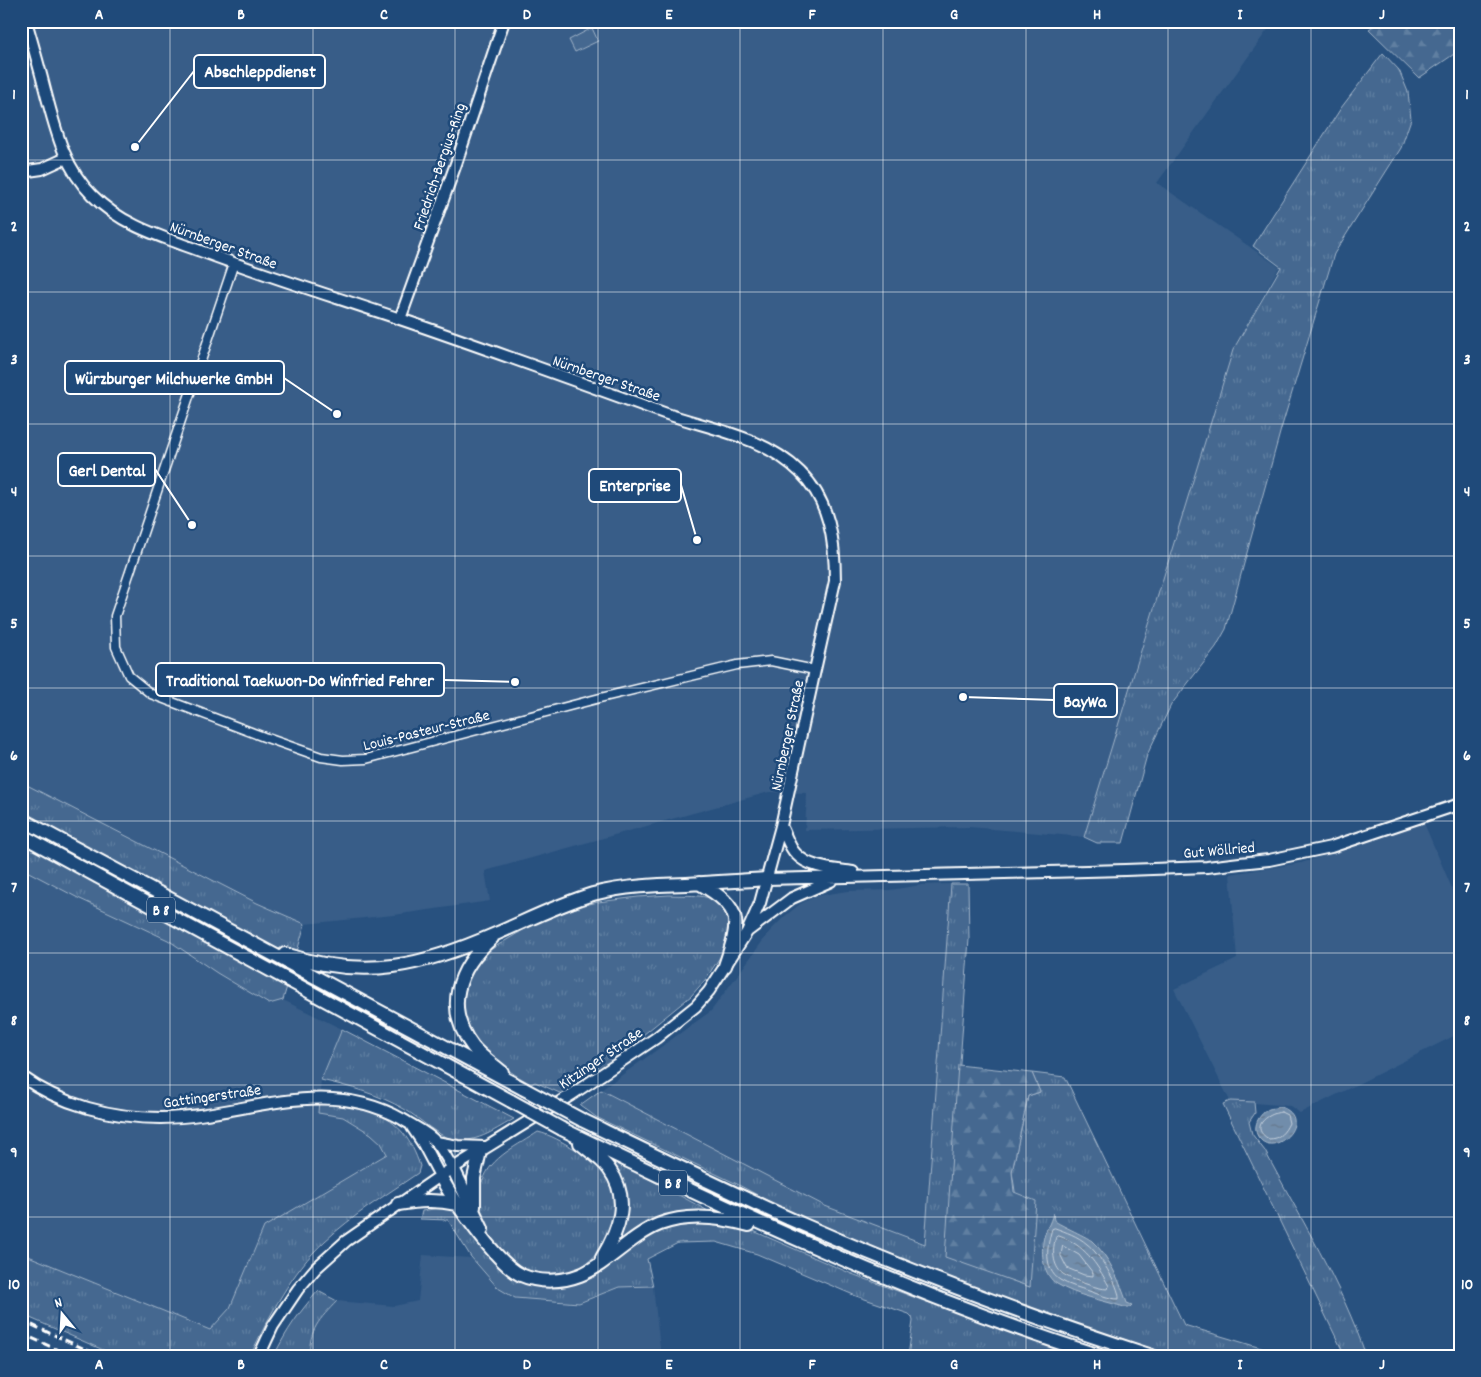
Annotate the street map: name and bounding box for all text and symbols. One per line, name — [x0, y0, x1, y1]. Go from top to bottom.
text: A — [95, 4, 104, 27]
text: B — [237, 4, 245, 27]
text: C — [380, 4, 388, 27]
text: D — [523, 4, 532, 27]
text: E — [665, 4, 673, 27]
text: F — [808, 4, 816, 27]
text: G — [950, 4, 958, 27]
text: H — [1093, 4, 1101, 27]
text: I — [1238, 4, 1244, 27]
text: J — [1379, 4, 1385, 27]
callout: Abschleppdienst — [194, 55, 325, 88]
text: Abschleppdienst — [204, 61, 316, 86]
text: 1 — [12, 84, 16, 107]
text: 1 — [1465, 84, 1469, 107]
street label: Friedrich-Bergius-Ring — [408, 100, 473, 234]
text: 2 — [11, 216, 18, 239]
street label: Nürnberger Straße — [166, 216, 280, 276]
text: 2 — [1464, 216, 1471, 239]
text: 3 — [10, 349, 18, 372]
text: 3 — [1463, 349, 1471, 372]
street label: Nürnberger Straße — [549, 350, 663, 409]
callout: Würzburger Milchwerke GmbH — [65, 361, 284, 394]
text: Würzburger Milchwerke GmbH — [75, 368, 273, 393]
callout: Gerl Dental — [58, 453, 155, 486]
text: Gerl Dental — [69, 460, 146, 485]
callout: Enterprise — [589, 469, 681, 502]
text: Enterprise — [599, 475, 671, 500]
text: 4 — [11, 481, 17, 504]
text: 4 — [1464, 481, 1470, 504]
text: 5 — [10, 613, 18, 636]
text: 5 — [1463, 613, 1471, 636]
callout: Traditional Taekwon-Do Winfried Fehrer — [156, 663, 444, 696]
text: Traditional Taekwon-Do Winfried Fehrer — [166, 670, 434, 695]
street label: Nürnberger Straße — [765, 678, 811, 793]
callout: BayWa — [1054, 684, 1117, 717]
text: BayWa — [1063, 691, 1107, 716]
street label: Louis-Pasteur-Straße — [361, 705, 492, 758]
text: 6 — [10, 745, 18, 768]
text: 6 — [1463, 745, 1471, 768]
street label: Gut Wöllried — [1182, 837, 1256, 866]
text: 7 — [11, 877, 17, 900]
text: 7 — [1464, 877, 1470, 900]
road number: B 8 — [147, 898, 175, 922]
text: 8 — [11, 1010, 18, 1033]
text: 8 — [1464, 1010, 1471, 1033]
street label: Kitzinger Straße — [555, 1022, 648, 1096]
street label: Gattingerstraße — [162, 1079, 263, 1116]
text: 9 — [10, 1142, 18, 1165]
text: 9 — [1463, 1142, 1471, 1165]
road number: B 8 — [659, 1170, 687, 1196]
text: 10 — [8, 1274, 20, 1297]
text: 10 — [1461, 1274, 1473, 1297]
north arrow — [38, 1290, 88, 1340]
text: N — [52, 1293, 65, 1314]
text: A — [95, 1354, 104, 1377]
text: B — [237, 1354, 245, 1377]
text: C — [380, 1354, 388, 1377]
text: D — [523, 1354, 532, 1377]
text: E — [665, 1354, 673, 1377]
text: F — [808, 1354, 816, 1377]
text: G — [950, 1354, 958, 1377]
text: H — [1093, 1354, 1101, 1377]
text: I — [1238, 1354, 1244, 1377]
text: J — [1379, 1354, 1385, 1377]

